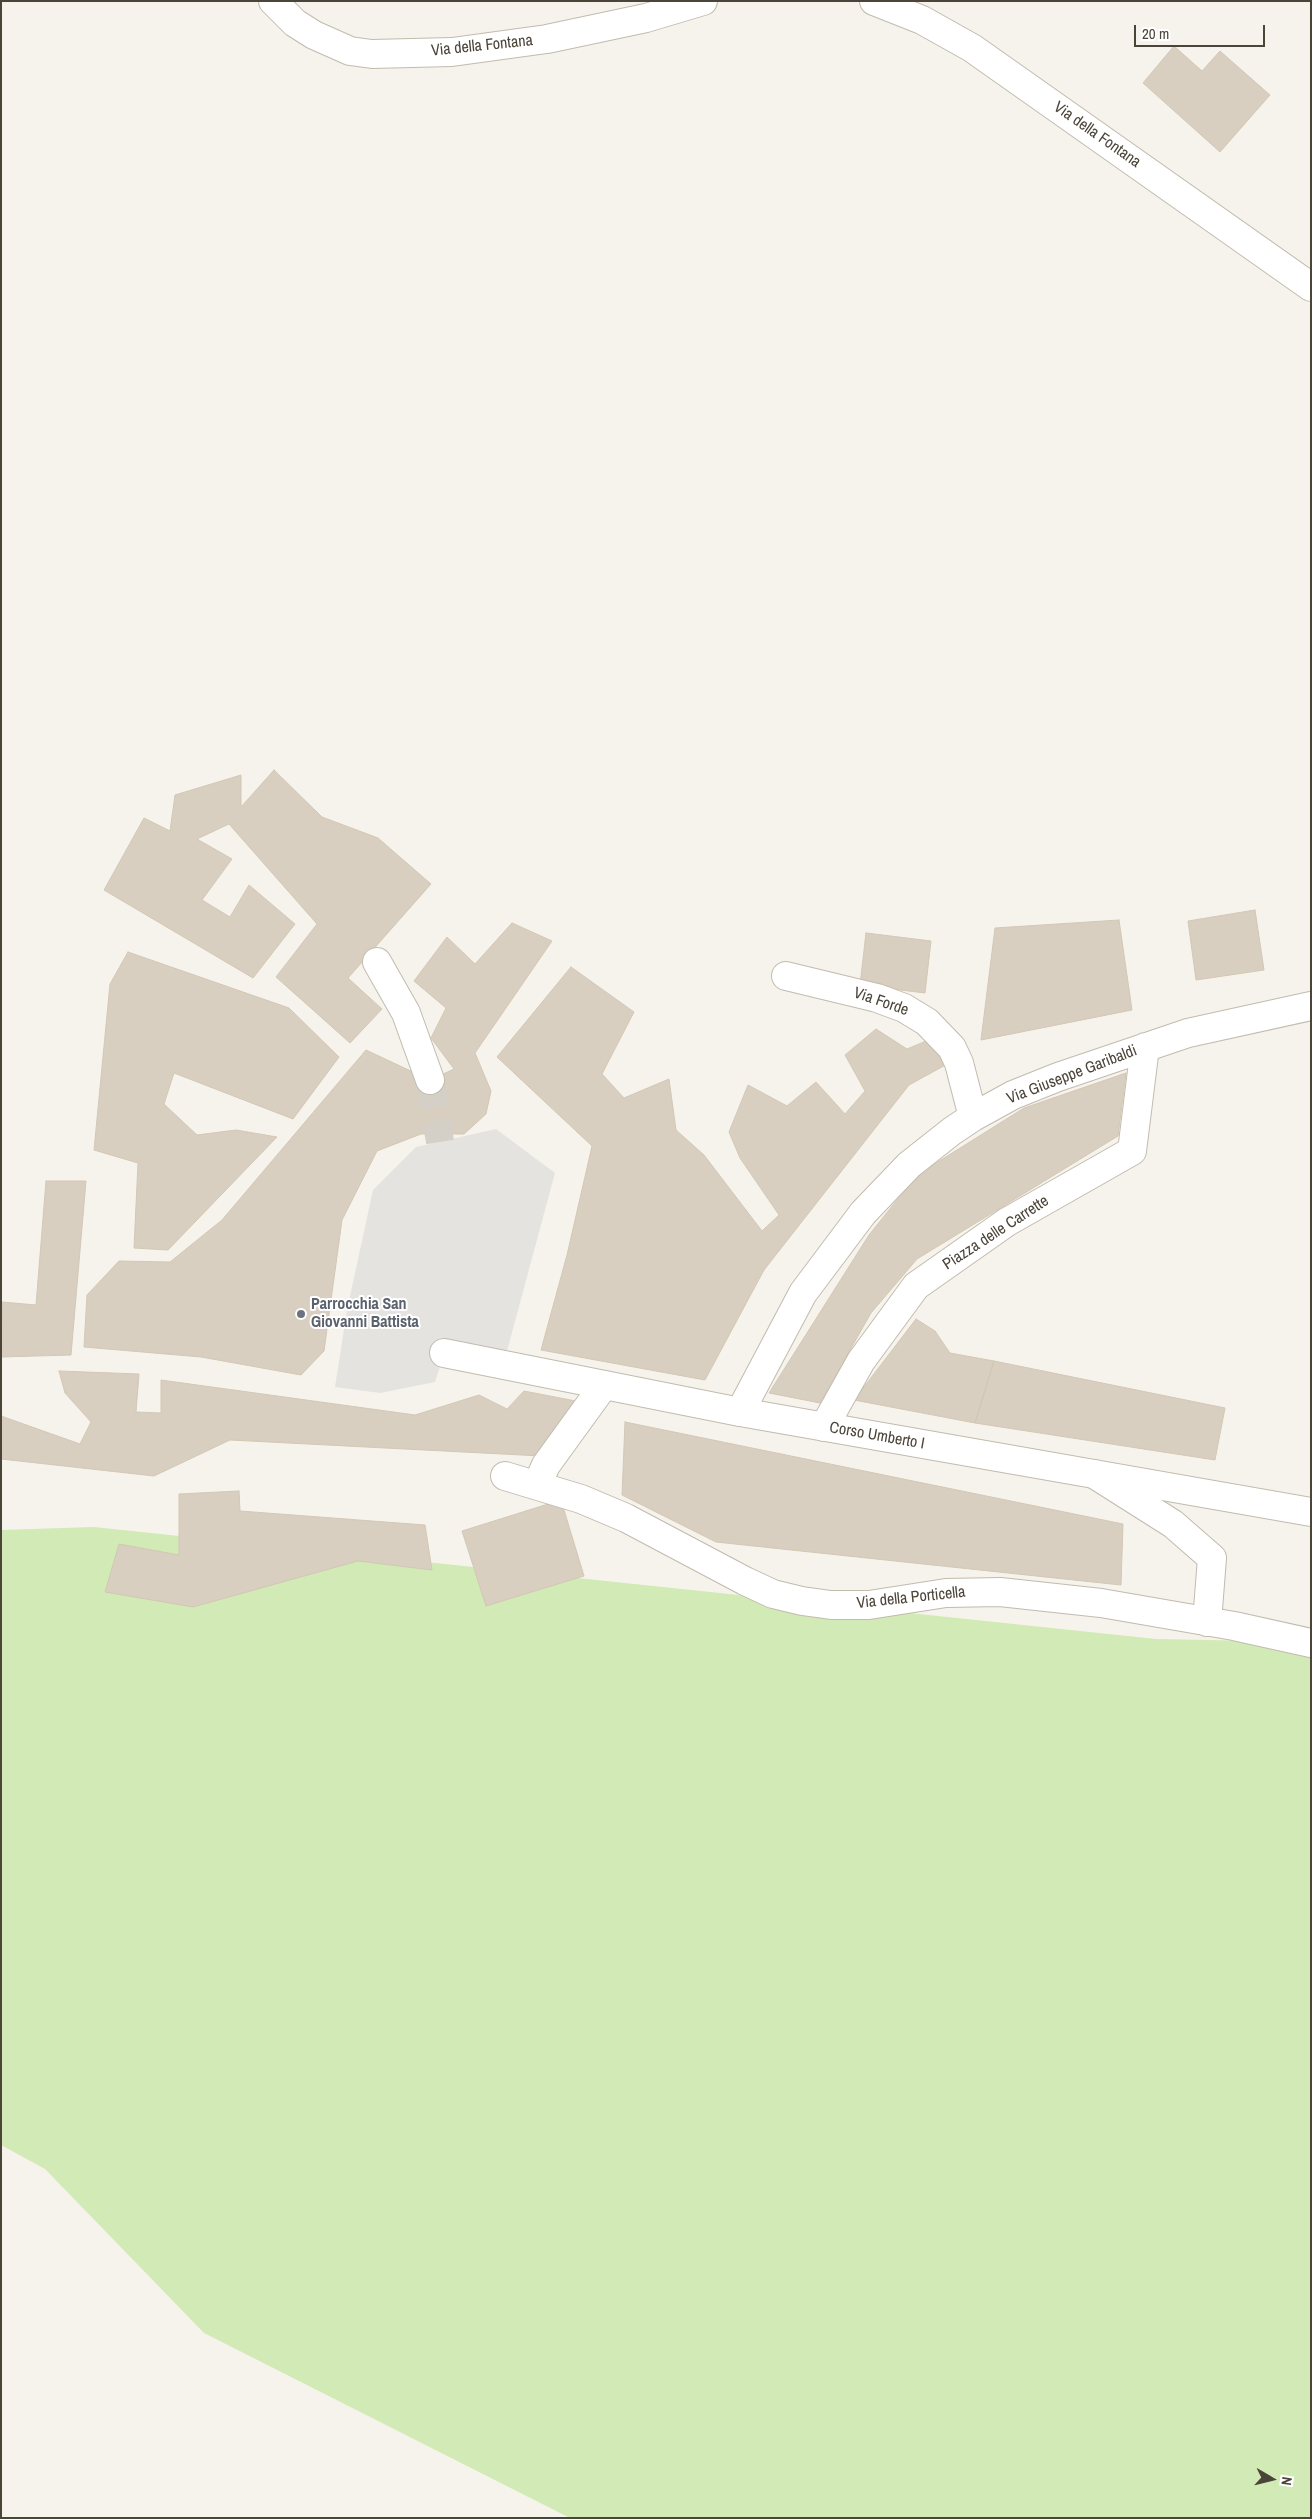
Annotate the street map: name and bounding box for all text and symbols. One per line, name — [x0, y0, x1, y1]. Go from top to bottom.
scale bar — [1137, 15, 1268, 47]
text: 20 m — [1142, 23, 1169, 44]
street label: Via della Fontana — [430, 31, 534, 61]
street label: Via della Fontana — [1050, 98, 1144, 172]
street label: Via Forde — [851, 984, 911, 1020]
street label: Via Giuseppe Garibaldi — [1004, 1041, 1140, 1109]
street label: Piazza delle Carrette — [939, 1192, 1053, 1274]
place label: Parrocchia San Giovanni Battista — [311, 1295, 419, 1333]
marker: Parrocchia San Giovanni Battista — [295, 1308, 307, 1320]
street label: Corso Umberto I — [828, 1418, 926, 1454]
street label: Via della Porticella — [856, 1583, 966, 1613]
north arrow — [1247, 2454, 1297, 2504]
text: N — [1277, 2476, 1296, 2486]

